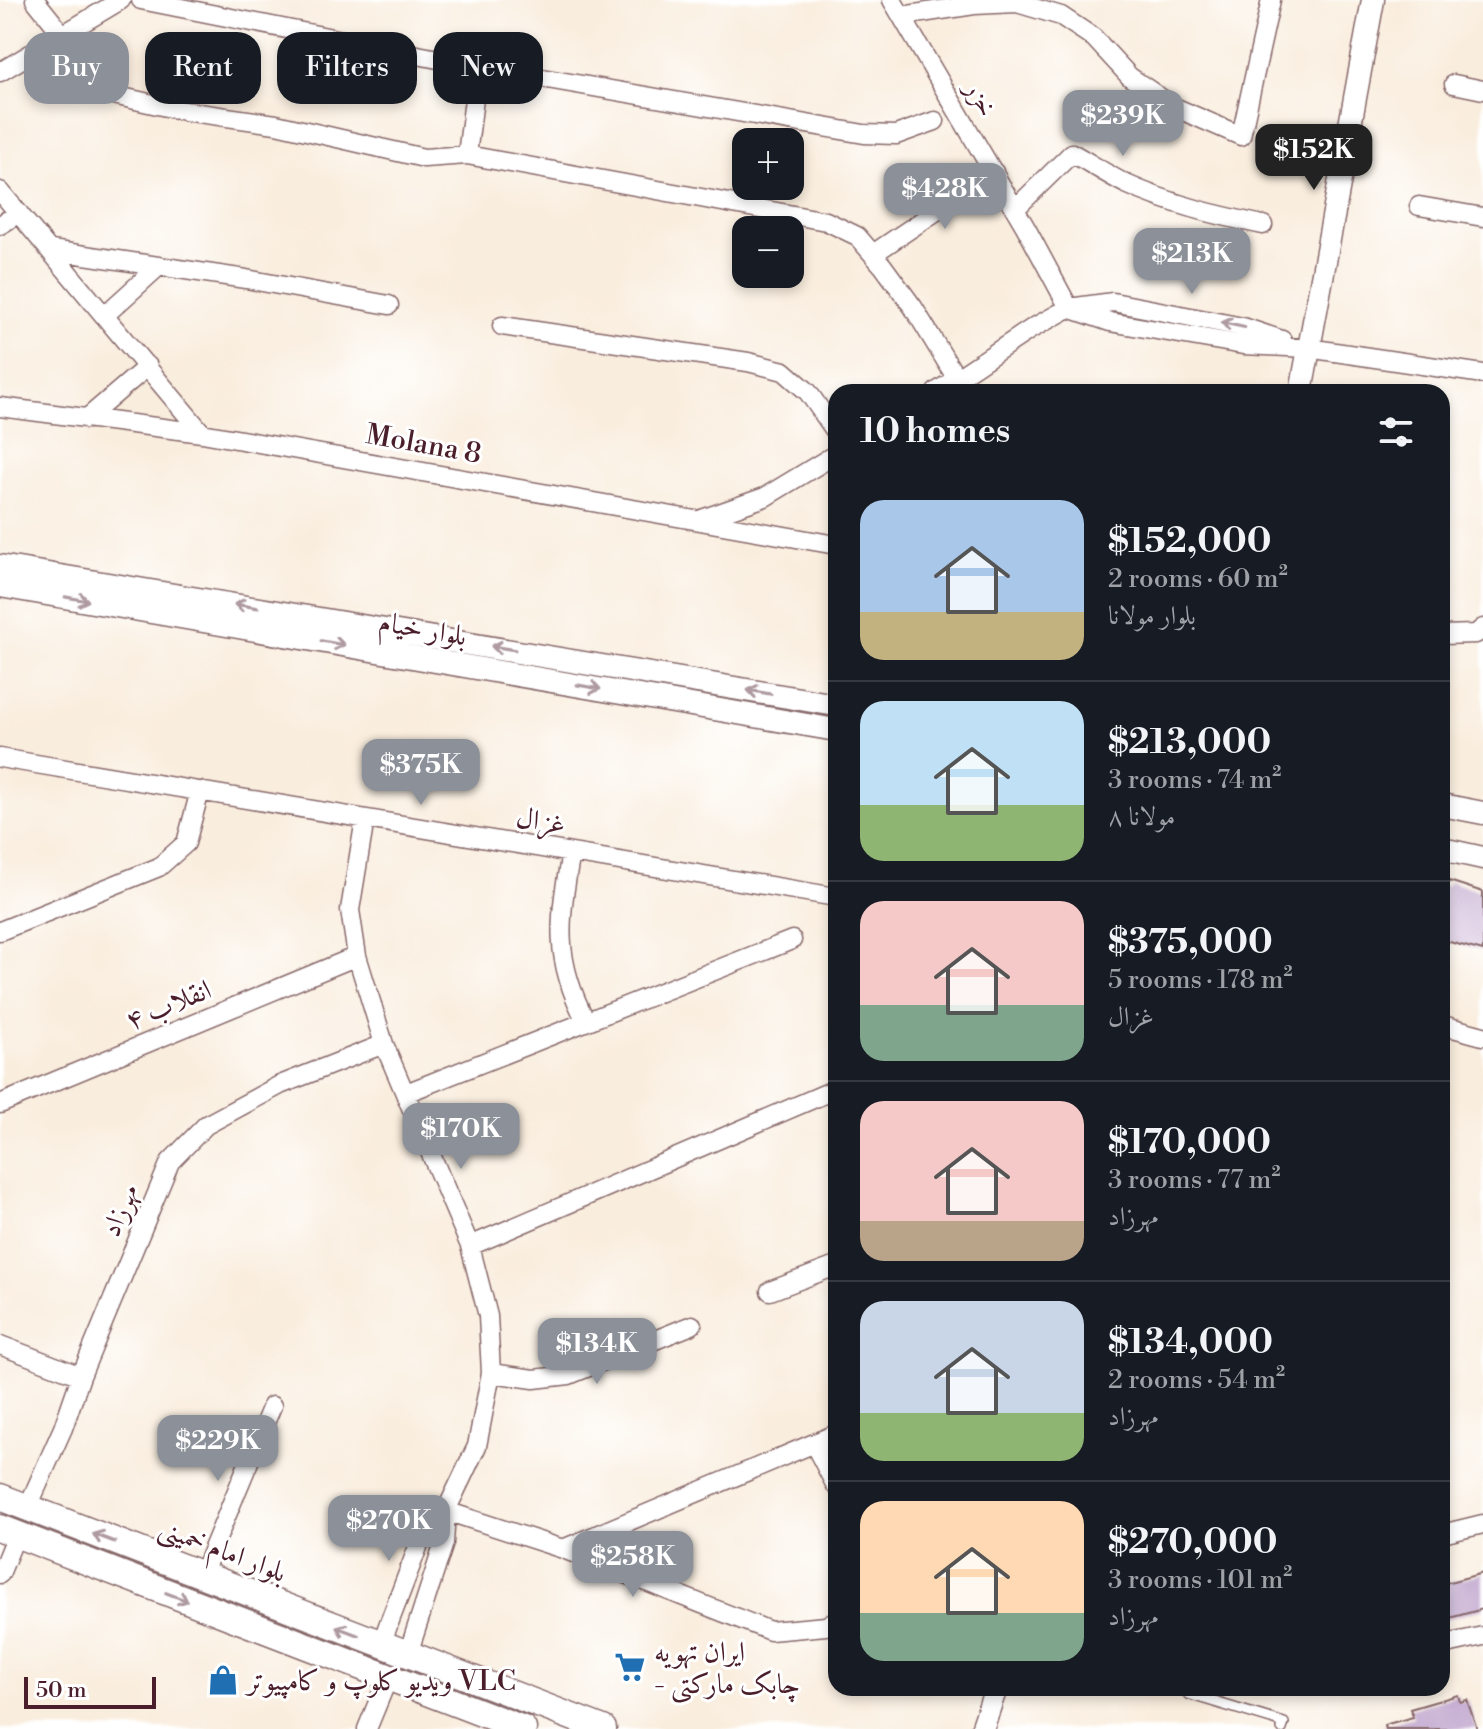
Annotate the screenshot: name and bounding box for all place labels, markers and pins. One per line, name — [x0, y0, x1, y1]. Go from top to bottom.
pin: $239K — [1067, 90, 1179, 158]
pin: $152K — [1258, 124, 1370, 192]
pin: $428K — [889, 163, 1001, 231]
pin: $213K — [1136, 228, 1248, 296]
pin: $375K — [365, 739, 477, 807]
pin: $170K — [405, 1103, 517, 1171]
pin: $134K — [541, 1318, 653, 1386]
pin: $229K — [162, 1415, 274, 1483]
pin: $270K — [333, 1495, 445, 1563]
pin: $258K — [577, 1531, 689, 1599]
place label: ایران تهویه - چابک مارکتی — [654, 1635, 800, 1704]
supermarket icon: ایران تهویه - چابک مارکتی — [613, 1650, 647, 1684]
shop icon: ویدیو کلوپ و کامپیوتر VLC — [206, 1663, 240, 1697]
place label: ویدیو کلوپ و کامپیوتر VLC — [244, 1664, 516, 1700]

